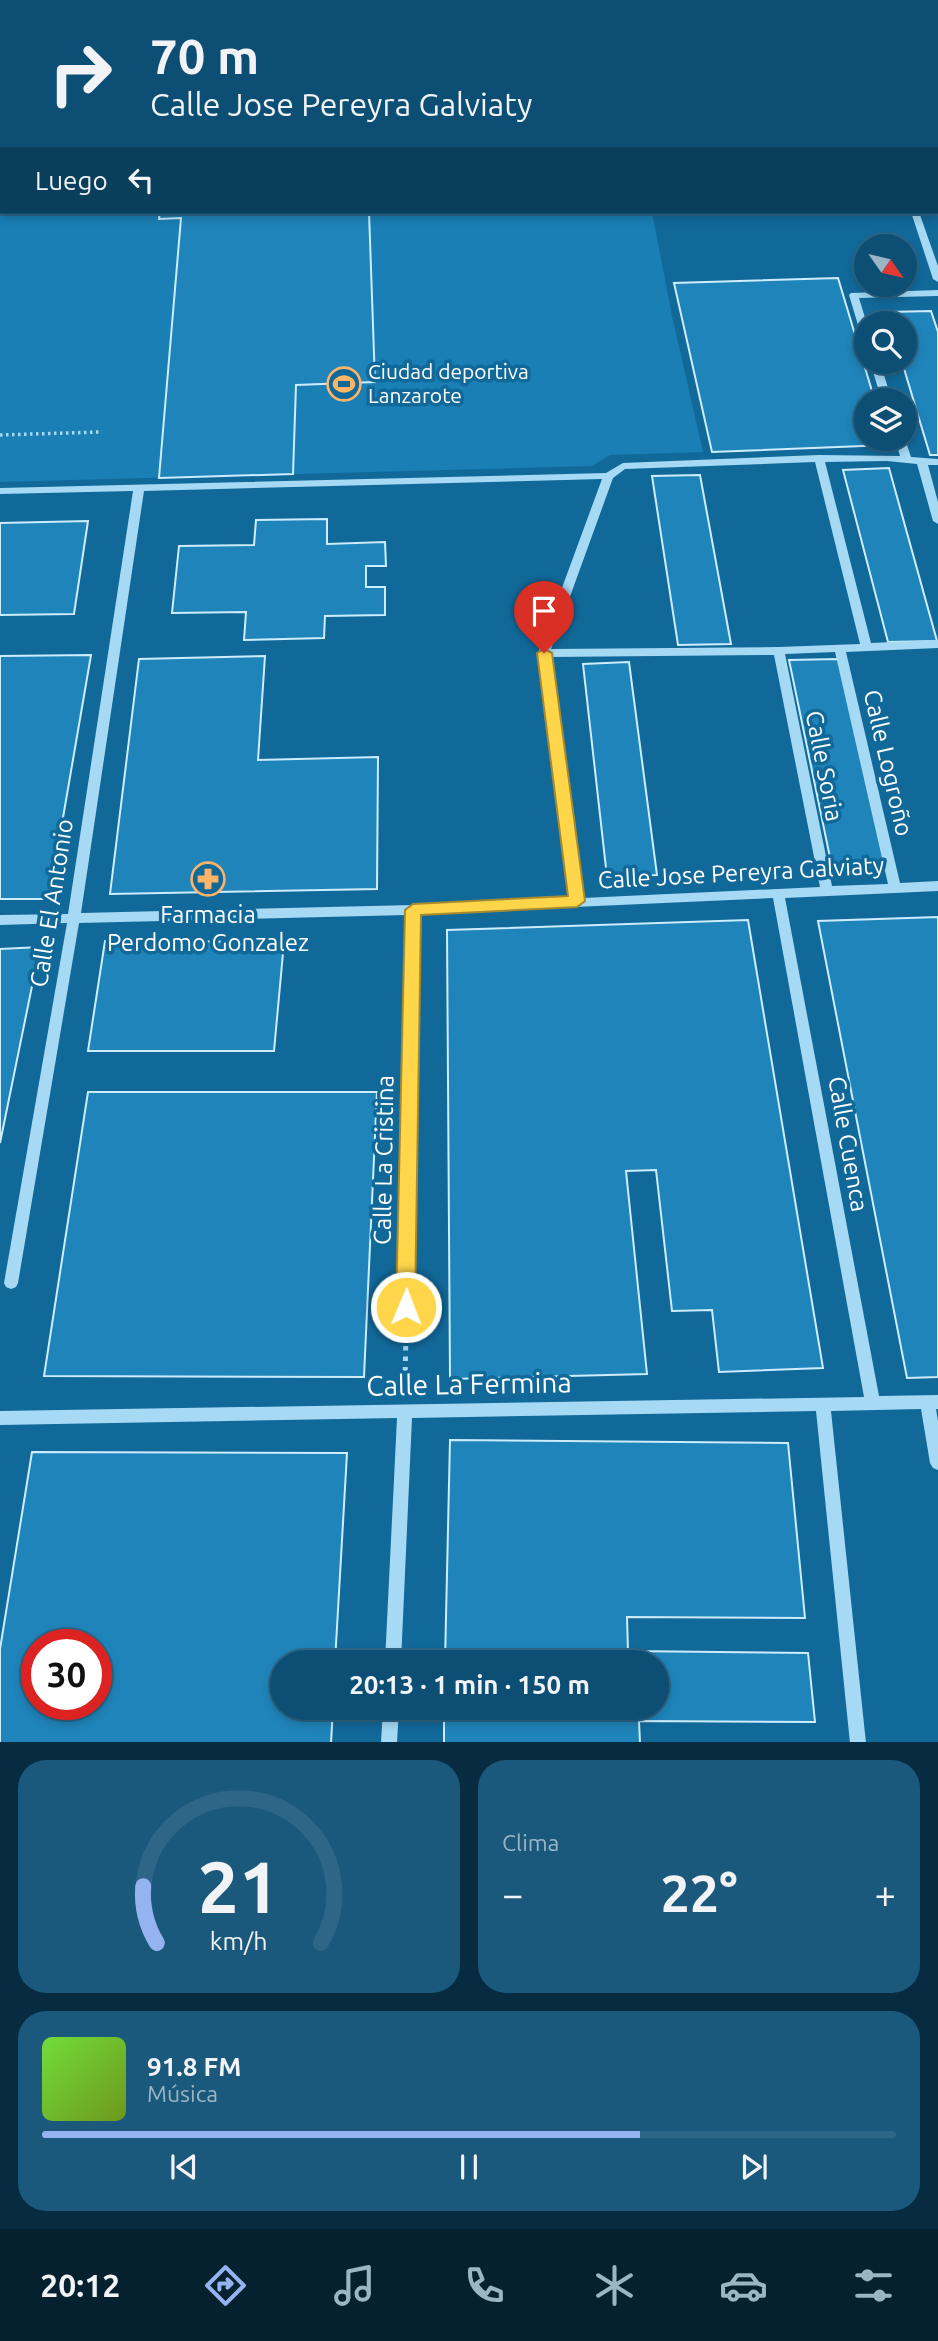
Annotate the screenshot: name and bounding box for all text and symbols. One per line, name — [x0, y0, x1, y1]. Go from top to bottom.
icon: right — [35, 28, 126, 119]
text: 70 m — [150, 28, 259, 83]
text: Calle Jose Pereyra Galviaty — [150, 86, 532, 122]
icon: left — [122, 161, 160, 199]
text: Luego — [35, 166, 108, 195]
north arrow — [854, 234, 917, 298]
map controls — [854, 234, 917, 451]
button: search — [854, 311, 917, 374]
place label: Ciudad deportiva Lanzarote — [368, 359, 529, 407]
sports icon: Ciudad deportiva Lanzarote — [325, 365, 363, 403]
button: layers — [854, 388, 917, 451]
pin — [514, 581, 574, 653]
icon: arrive — [525, 592, 563, 630]
street label: Calle Logroño — [859, 687, 918, 839]
street label: Calle Soria — [801, 708, 848, 824]
street label: Calle El Antonio — [25, 817, 78, 989]
street label: Calle Jose Pereyra Galviaty — [597, 851, 885, 893]
pharmacy icon: Farmacia Perdomo Gonzalez — [189, 860, 227, 898]
place label: Farmacia Perdomo Gonzalez — [107, 901, 309, 956]
street label: Calle Cuenca — [823, 1074, 874, 1214]
street label: Calle La Cristina — [369, 1075, 398, 1245]
position arrow — [369, 1270, 443, 1344]
street label: Calle La Fermina — [366, 1366, 572, 1401]
speed limit sign: 30 — [21, 1629, 112, 1720]
text: 20:13 · 1 min · 150 m — [349, 1670, 590, 1699]
text: Clima — [502, 1830, 559, 1855]
text: 21 — [198, 1845, 280, 1927]
text: 22° — [660, 1864, 738, 1922]
text: − — [502, 1873, 523, 1915]
text: + — [875, 1873, 896, 1915]
text: km/h — [210, 1926, 268, 1954]
text: 91.8 FM — [147, 2052, 241, 2081]
text: Música — [147, 2081, 218, 2106]
icon: previous — [165, 2148, 203, 2186]
icon: pause — [450, 2148, 488, 2186]
icon: next — [735, 2148, 773, 2186]
icon: directions — [201, 2261, 250, 2310]
icon: music — [330, 2261, 379, 2310]
icon: phone — [460, 2261, 509, 2310]
icon: climate — [590, 2261, 639, 2310]
icon: car — [719, 2261, 768, 2310]
icon: filters — [849, 2261, 898, 2310]
text: 20:12 — [40, 2267, 120, 2303]

